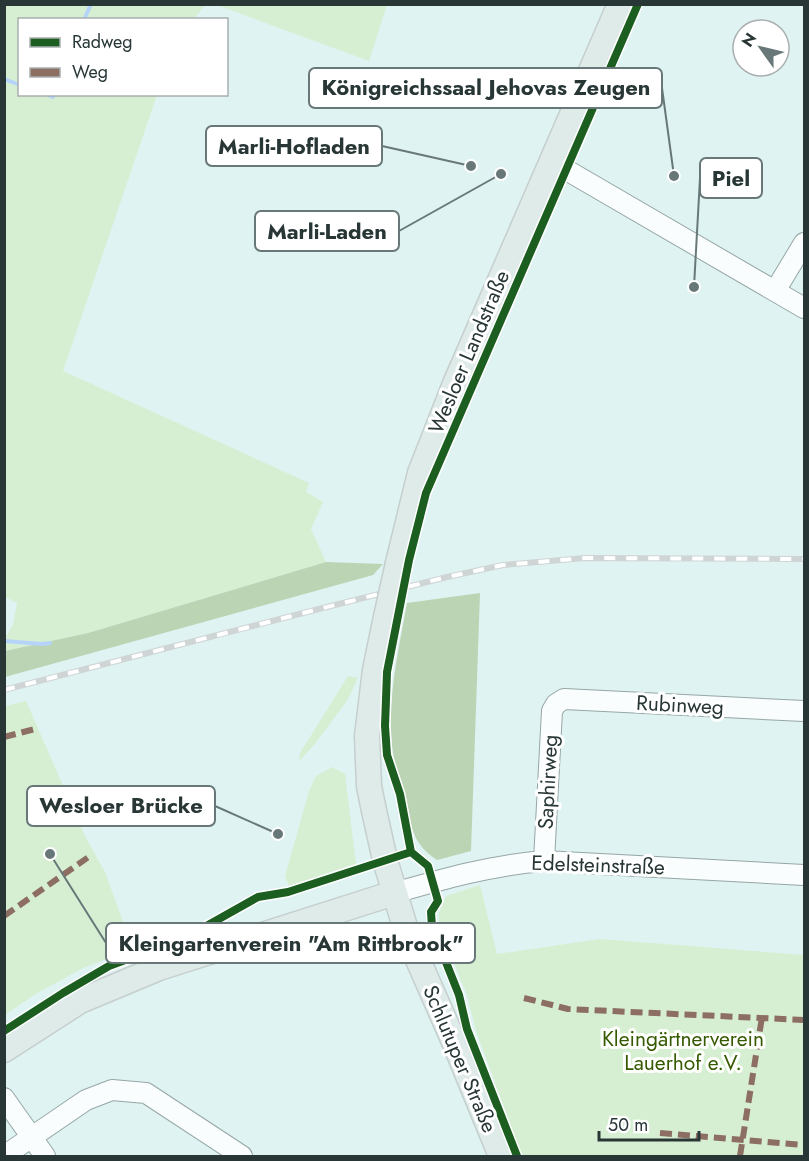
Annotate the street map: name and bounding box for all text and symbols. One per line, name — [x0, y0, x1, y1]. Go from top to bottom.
legend — [18, 18, 228, 96]
north arrow — [731, 18, 791, 78]
text: N — [736, 28, 762, 52]
text: Radweg — [72, 29, 133, 55]
text: Weg — [72, 59, 108, 85]
callout: Königreichssaal Jehovas Zeugen — [309, 68, 662, 108]
text: Königreichssaal Jehovas Zeugen — [322, 71, 650, 103]
callout: Marli-Hofladen — [206, 126, 382, 166]
text: Marli-Hofladen — [218, 130, 370, 162]
callout: Piel — [700, 158, 762, 198]
text: Piel — [712, 162, 750, 194]
callout: Marli-Laden — [255, 211, 399, 251]
text: Marli-Laden — [267, 215, 387, 247]
street label: Wesloer Landstraße — [421, 265, 517, 438]
street label: Rubinweg — [635, 688, 725, 722]
street label: Saphirweg — [531, 734, 565, 830]
callout: Wesloer Brücke — [27, 786, 215, 826]
text: Wesloer Brücke — [39, 789, 203, 821]
street label: Edelsteinstraße — [531, 848, 665, 882]
callout: Kleingartenverein "Am Rittbrook" — [106, 923, 475, 963]
text: Kleingartenverein "Am Rittbrook" — [118, 927, 464, 959]
street label: Schlutuper Straße — [415, 981, 505, 1137]
park label: Kleingärtnerverein Lauerhof e.V. — [602, 1024, 764, 1078]
scale bar — [599, 1104, 700, 1142]
text: 50 m — [608, 1112, 648, 1138]

